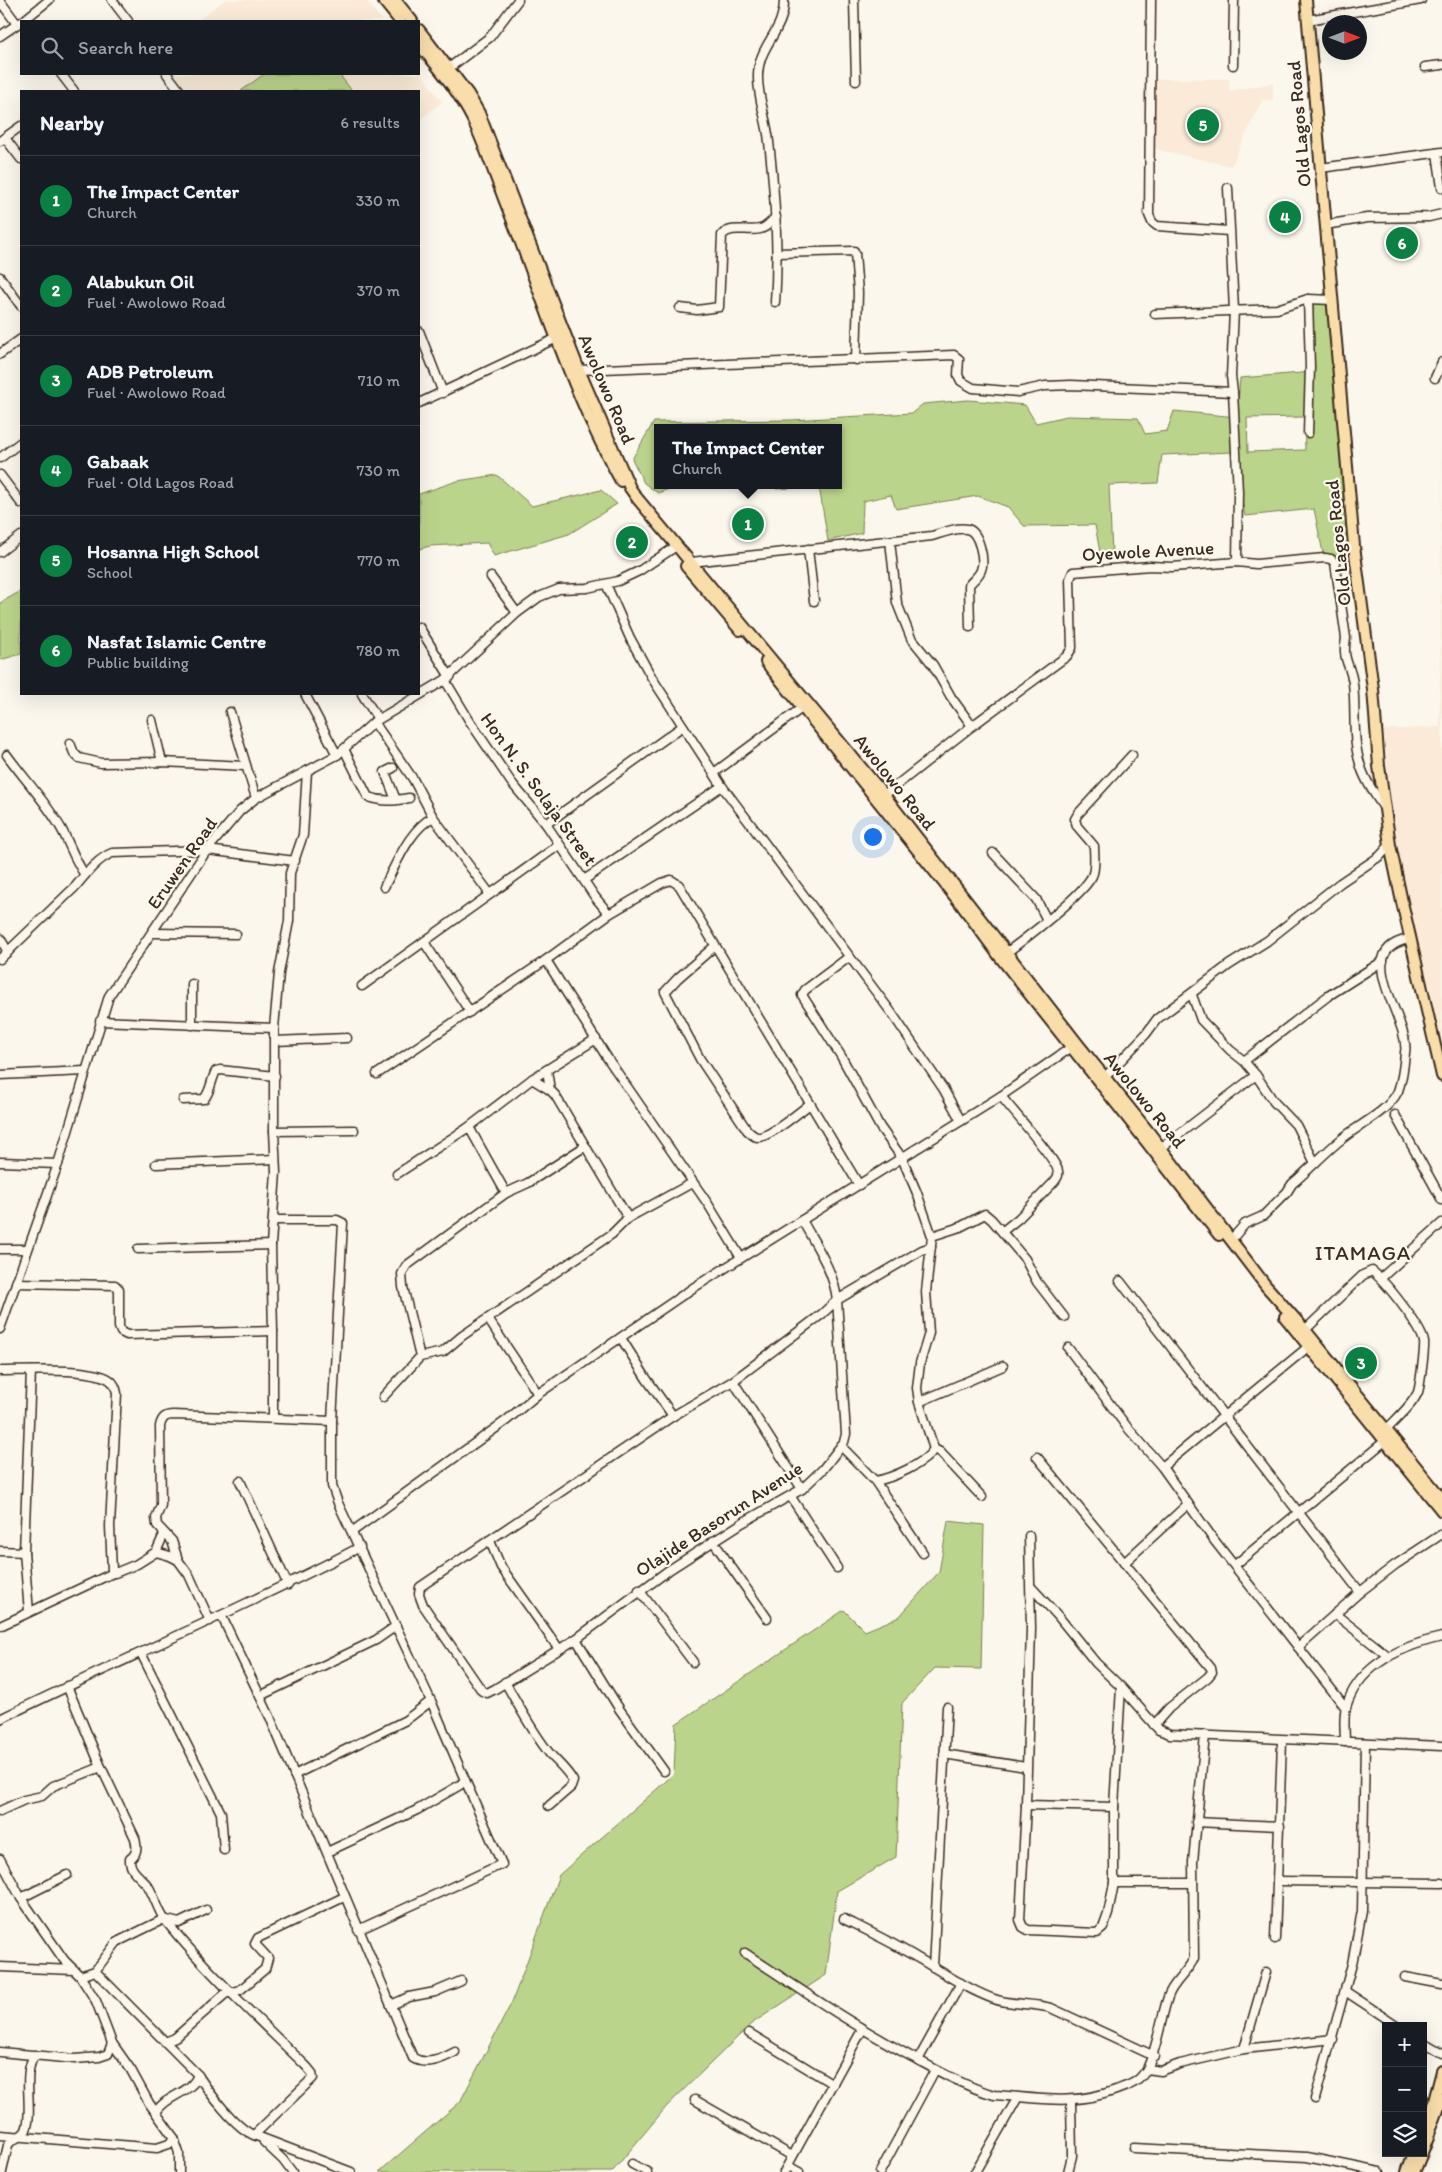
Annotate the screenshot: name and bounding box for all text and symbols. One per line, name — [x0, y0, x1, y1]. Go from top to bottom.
north arrow — [1322, 15, 1367, 60]
search box — [20, 20, 420, 75]
icon: search — [38, 34, 66, 62]
text: Search here — [78, 36, 173, 59]
street label: Old Lagos Road — [1282, 60, 1316, 188]
pin: 5 — [1187, 106, 1219, 144]
text: Nearby — [40, 110, 104, 135]
text: 6 results — [340, 113, 400, 132]
text: The Impact Center — [87, 180, 239, 203]
text: 1 — [52, 191, 60, 210]
text: 330 m — [356, 191, 400, 210]
pin: 4 — [1269, 198, 1301, 236]
text: Church — [87, 203, 137, 222]
pin: 6 — [1386, 224, 1418, 262]
text: Alabukun Oil — [87, 270, 194, 293]
text: 2 — [52, 281, 60, 300]
text: 370 m — [356, 281, 400, 300]
text: Fuel · Awolowo Road — [87, 293, 226, 312]
street label: Awolowo Road — [573, 330, 641, 448]
text: ADB Petroleum — [87, 360, 213, 383]
text: 3 — [52, 371, 60, 390]
text: 710 m — [358, 371, 400, 390]
text: Fuel · Awolowo Road — [87, 383, 226, 402]
popup — [654, 424, 842, 489]
text: The Impact Center — [672, 436, 824, 459]
text: Gabaak — [87, 450, 149, 473]
text: Church — [672, 459, 722, 478]
text: 4 — [51, 461, 61, 480]
text: 730 m — [356, 461, 400, 480]
text: Fuel · Old Lagos Road — [87, 473, 234, 492]
street label: Old Lagos Road — [1320, 479, 1356, 607]
pin: 1 — [732, 505, 764, 543]
pin: 2 — [616, 523, 648, 561]
street label: Oyewole Avenue — [1081, 536, 1215, 566]
text: Hosanna High School — [87, 540, 259, 563]
text: 5 — [52, 551, 60, 570]
text: 770 m — [357, 551, 400, 570]
text: School — [87, 563, 133, 582]
text: Nasfat Islamic Centre — [87, 630, 266, 653]
text: 6 — [52, 641, 60, 660]
text: 780 m — [356, 641, 400, 660]
text: Public building — [87, 653, 189, 672]
street label: Hon N. S. Solaja Street — [476, 708, 602, 870]
street label: Awolowo Road — [849, 729, 941, 835]
street label: Eruwen Road — [142, 812, 222, 913]
your location — [860, 824, 886, 850]
street label: Awolowo Road — [1099, 1047, 1191, 1153]
district label: ITAMAGA — [1315, 1240, 1411, 1265]
pin: 3 — [1345, 1344, 1377, 1382]
street label: Olajide Basorun Avenue — [631, 1456, 807, 1582]
map controls — [1382, 2022, 1427, 2157]
button: + — [1382, 2022, 1427, 2067]
button: − — [1382, 2067, 1427, 2112]
button: layers — [1382, 2112, 1427, 2157]

